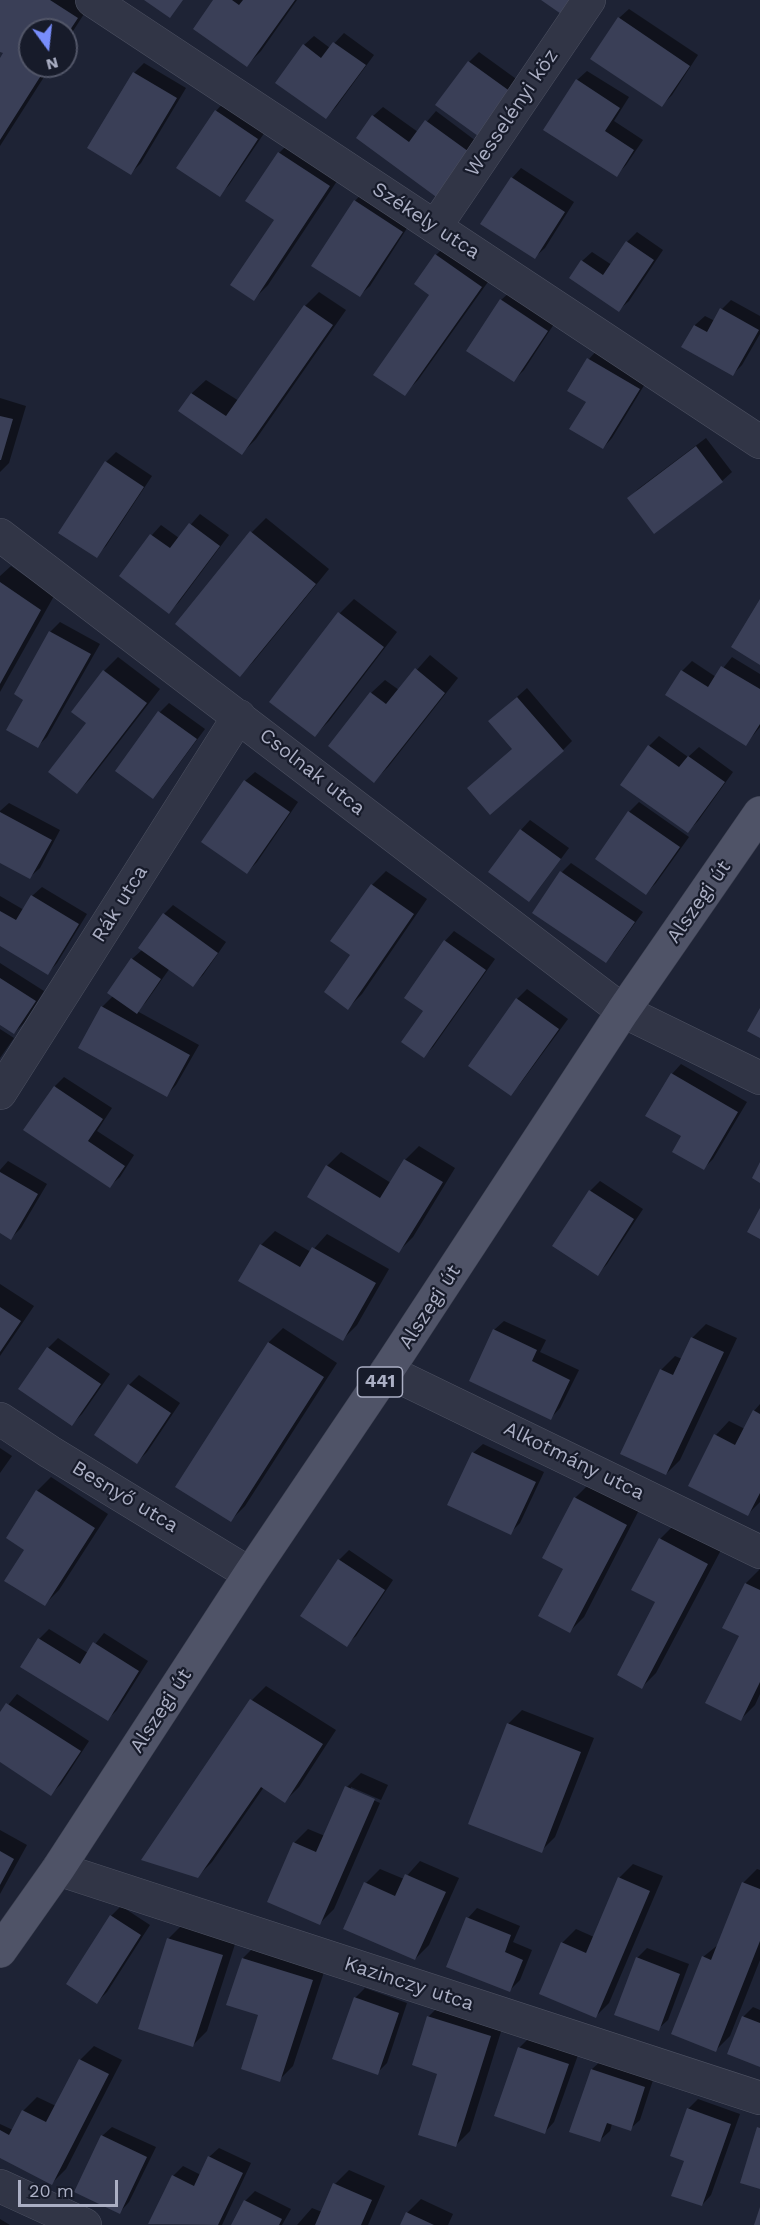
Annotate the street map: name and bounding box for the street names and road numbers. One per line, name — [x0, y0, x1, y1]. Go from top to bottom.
street label: Wesselényi köz — [461, 45, 563, 181]
street label: Székely utca — [368, 177, 484, 265]
street label: Csolnak utca — [254, 723, 370, 821]
street label: Alszegi út — [662, 856, 736, 948]
street label: Rák utca — [87, 861, 153, 947]
street label: Alszegi út — [394, 1260, 466, 1354]
road number: 441 — [358, 1367, 403, 1397]
street label: Alkotmány utca — [500, 1417, 648, 1505]
street label: Besnyő utca — [68, 1456, 182, 1538]
street label: Alszegi út — [125, 1664, 197, 1758]
street label: Kazinczy utca — [341, 1952, 477, 2016]

